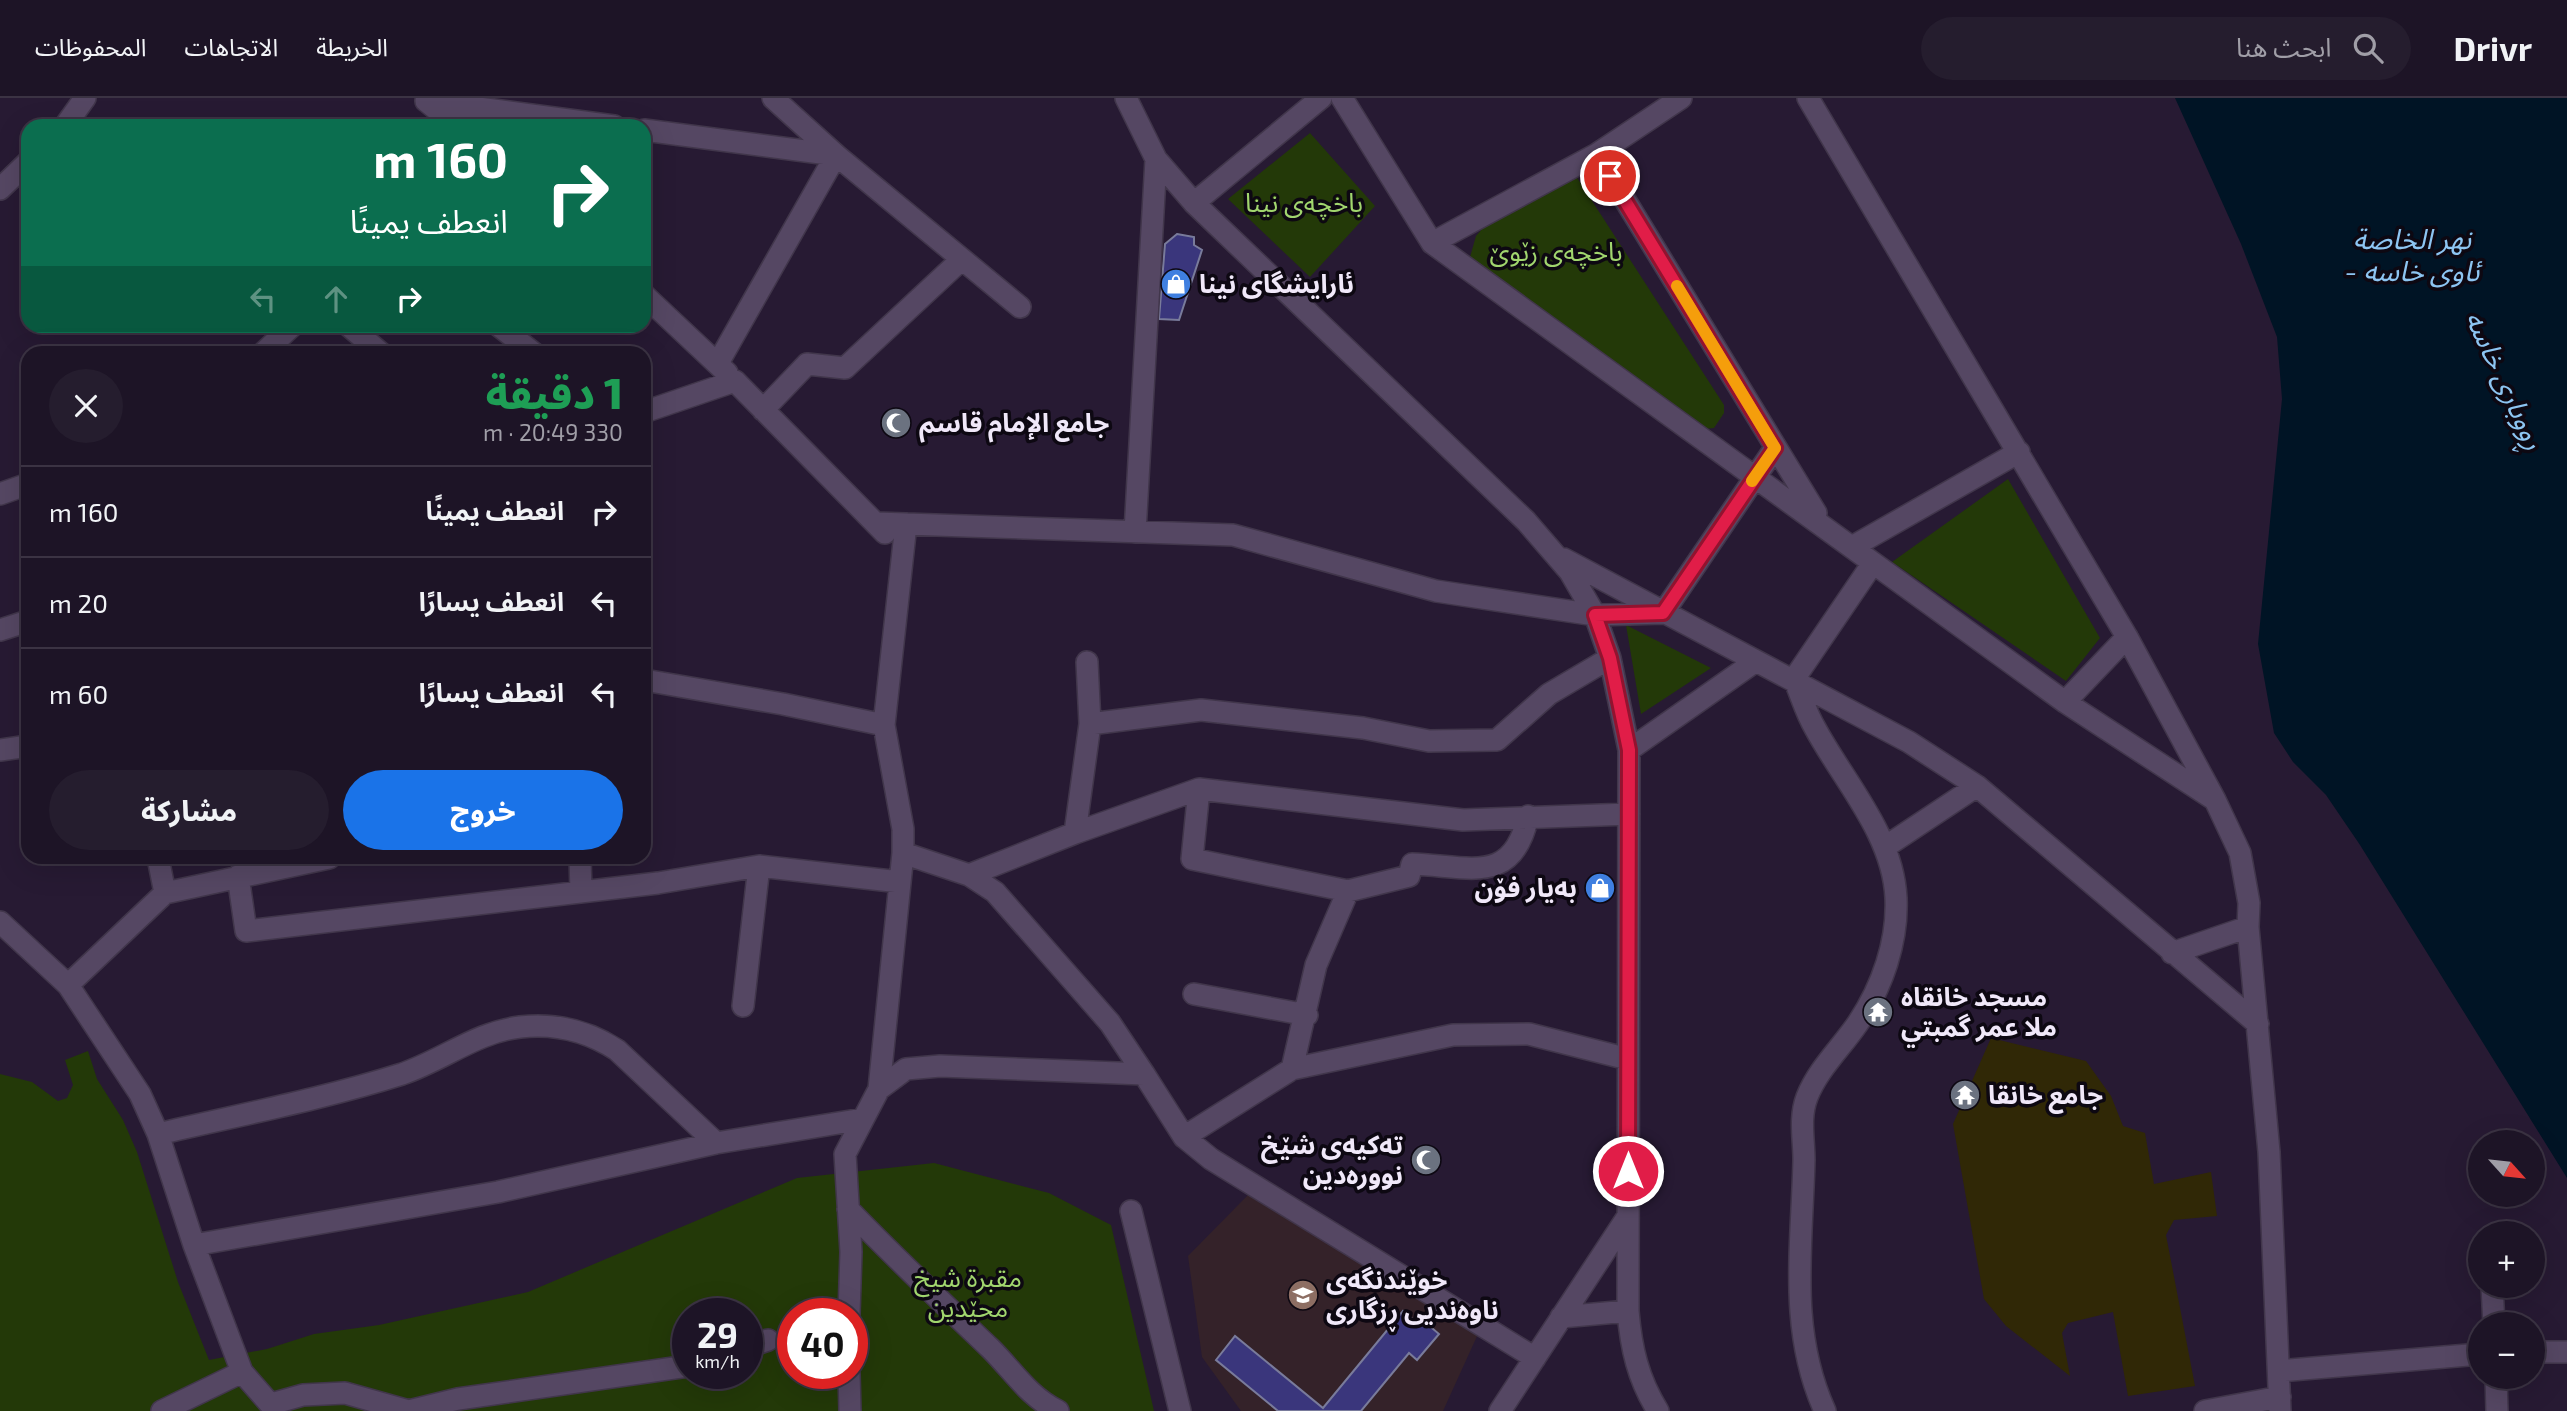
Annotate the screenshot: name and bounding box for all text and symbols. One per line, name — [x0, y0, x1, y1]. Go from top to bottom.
search box — [1921, 17, 2411, 80]
text: Drivr — [2453, 28, 2532, 68]
icon: search — [2349, 29, 2387, 67]
text: ابحث هنا — [2236, 31, 2331, 62]
text: المحفوظات — [35, 32, 146, 61]
text: الاتجاهات — [184, 32, 278, 61]
text: الخريطة — [316, 32, 388, 61]
text: 160 m — [373, 129, 508, 188]
pin — [1580, 146, 1640, 206]
icon: right — [532, 147, 623, 238]
icon: arrive — [1591, 157, 1629, 195]
park label: باخچەی نینا — [1245, 186, 1363, 220]
text: انعطف يمينًا — [350, 201, 508, 239]
water label: نهر الخاصة - ئاوی خاسە — [2345, 221, 2483, 288]
park label: باخچەی زێوێ — [1489, 235, 1623, 269]
shop icon: ئارایشگای نینا — [1159, 267, 1193, 301]
place label: ئارایشگای نینا — [1199, 267, 1354, 299]
icon: left — [244, 280, 282, 318]
icon: ahead — [317, 280, 355, 318]
icon: right — [390, 280, 428, 318]
water label: ڕووباری خاسە — [2452, 305, 2553, 458]
text: 1 دقيقة — [485, 367, 623, 417]
button: close — [49, 369, 123, 443]
mosque icon: جامع الإمام قاسم — [879, 406, 913, 440]
place label: جامع الإمام قاسم — [919, 406, 1109, 443]
text: 330 m · 20:49 — [483, 418, 623, 446]
icon: right — [585, 493, 623, 531]
text: انعطف يمينًا — [425, 494, 564, 525]
text: 160 m — [49, 496, 119, 527]
icon: left — [585, 584, 623, 622]
text: انعطف يسارًا — [419, 585, 564, 616]
text: 20 m — [49, 587, 108, 618]
icon: left — [585, 675, 623, 713]
text: انعطف يسارًا — [419, 676, 564, 707]
text: 60 m — [49, 678, 108, 709]
button: مشاركة — [49, 770, 329, 850]
button: خروج — [343, 770, 623, 850]
place label: بەیار فۆن — [1474, 871, 1577, 903]
shop icon: بەیار فۆن — [1583, 871, 1617, 905]
place label: مسجد خانقاه ملا عمر گمبتي — [1901, 980, 2057, 1048]
temple icon: مسجد خانقاه ملا عمر گمبتي — [1861, 995, 1895, 1029]
temple icon: جامع خانقا — [1948, 1078, 1982, 1112]
place label: جامع خانقا — [1988, 1078, 2103, 1114]
place label: تەکیەی شێخ نوورەدین — [1261, 1128, 1403, 1190]
north arrow — [2468, 1130, 2544, 1208]
map controls — [2468, 1130, 2545, 1389]
position arrow — [1591, 1134, 1665, 1208]
mosque icon: تەکیەی شێخ نوورەدین — [1409, 1143, 1443, 1177]
button: + — [2468, 1221, 2545, 1298]
park label: مقبرة شيخ محێدین — [914, 1261, 1022, 1323]
place label: خوێندنگەی ناوەندیی ڕزگاری — [1326, 1263, 1499, 1332]
school or university icon: خوێندنگەی ناوەندیی ڕزگاری — [1286, 1278, 1320, 1312]
speed limit sign: 40 — [777, 1298, 868, 1389]
button: − — [2468, 1312, 2545, 1389]
text: 29 — [697, 1313, 738, 1355]
text: km/h — [695, 1350, 740, 1372]

